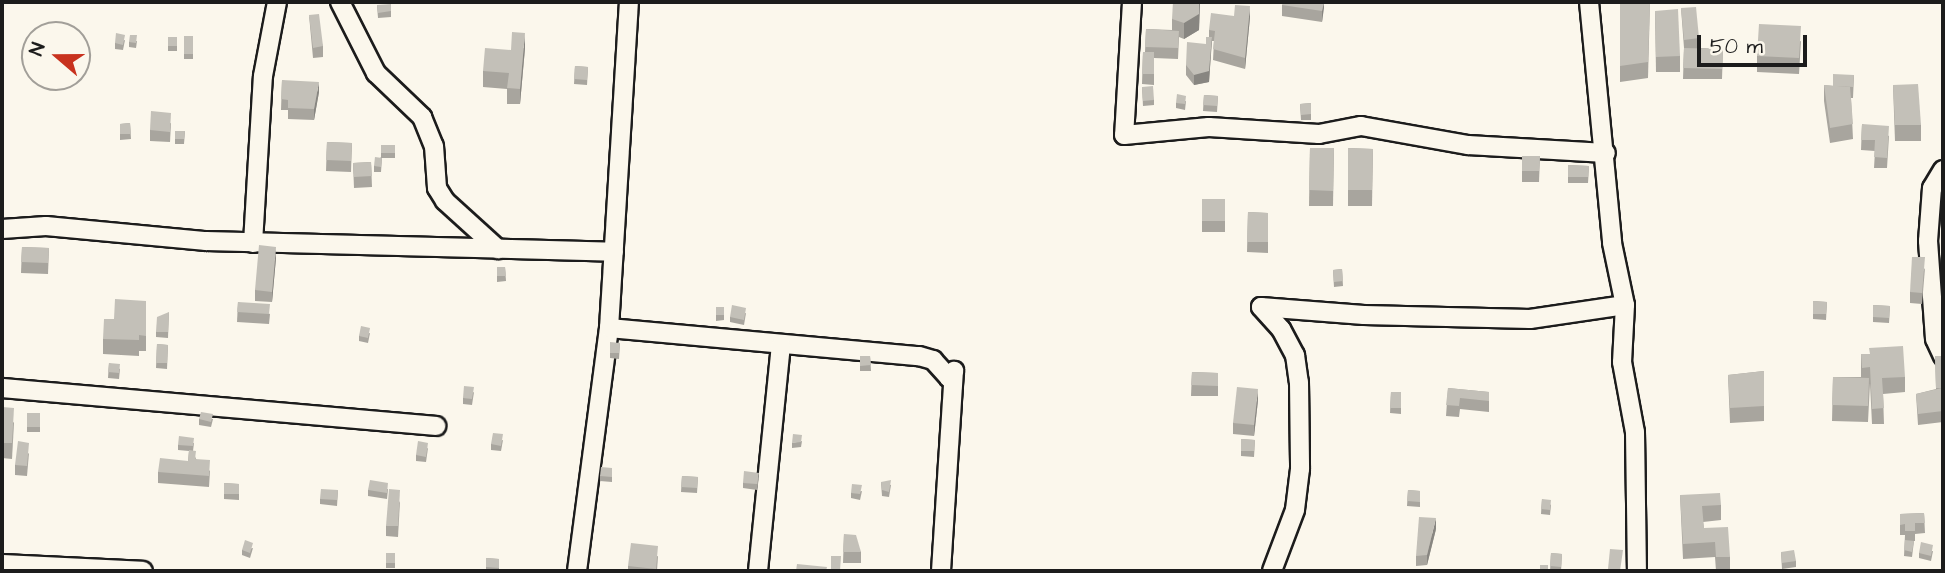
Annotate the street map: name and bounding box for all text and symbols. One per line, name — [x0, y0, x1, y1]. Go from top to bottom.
north arrow — [21, 21, 91, 91]
scale bar — [1700, 21, 1810, 65]
text: 50 m — [1710, 32, 1763, 61]
text: N — [23, 39, 52, 60]

